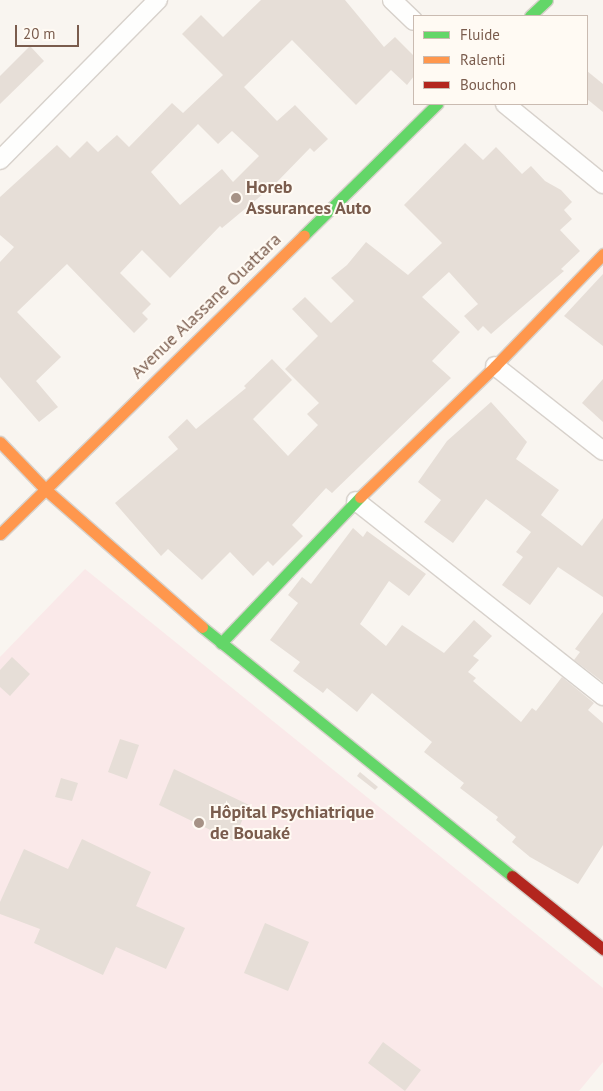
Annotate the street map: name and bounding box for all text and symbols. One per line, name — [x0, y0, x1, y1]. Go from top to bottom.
scale bar — [18, 15, 81, 47]
legend — [413, 15, 588, 105]
text: 20 m — [23, 24, 56, 43]
text: Fluide — [460, 25, 500, 44]
text: Ralenti — [460, 50, 506, 69]
text: Bouchon — [460, 75, 516, 94]
place label: Horeb Assurances Auto — [246, 177, 372, 220]
marker: Horeb Assurances Auto — [230, 192, 242, 204]
street label: Avenue Alassane Ouattara — [126, 229, 286, 383]
place label: Hôpital Psychiatrique de Bouaké — [210, 802, 374, 844]
marker: Hôpital Psychiatrique de Bouaké — [192, 816, 206, 830]

